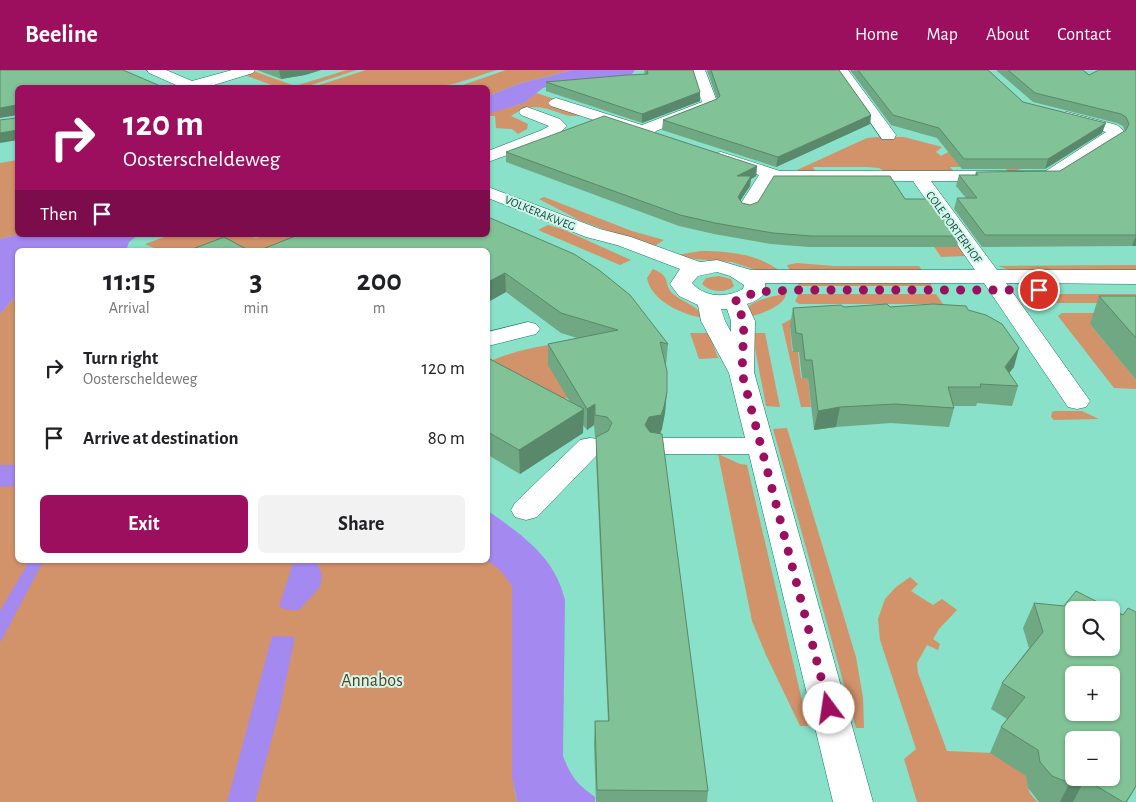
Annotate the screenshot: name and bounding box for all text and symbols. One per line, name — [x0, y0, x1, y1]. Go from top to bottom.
text: Beeline — [25, 23, 98, 47]
text: Home — [855, 26, 898, 44]
text: Map — [926, 26, 958, 44]
text: About — [986, 26, 1029, 44]
text: Contact — [1057, 26, 1111, 44]
icon: right — [40, 105, 105, 170]
text: 120 m — [123, 107, 204, 142]
text: Oosterscheldeweg — [123, 148, 280, 170]
street label: COLE PORTERHOF — [924, 189, 985, 266]
street label: VOLKERAKWEG — [503, 193, 577, 233]
icon: arrive — [88, 200, 116, 228]
text: Then — [40, 205, 78, 224]
text: 11:15 — [103, 266, 155, 296]
text: 3 — [249, 266, 262, 296]
text: 200 — [357, 266, 402, 296]
pin — [1018, 269, 1060, 311]
icon: arrive — [1025, 276, 1053, 304]
text: Arrival — [109, 300, 150, 316]
text: min — [243, 300, 268, 316]
text: m — [373, 300, 386, 316]
text: Turn right — [83, 349, 158, 368]
icon: right — [40, 354, 68, 382]
text: 120 m — [421, 359, 465, 378]
text: Oosterscheldeweg — [83, 371, 197, 387]
icon: arrive — [40, 424, 68, 452]
text: Arrive at destination — [83, 429, 239, 448]
text: 80 m — [428, 429, 465, 448]
button: Exit — [40, 495, 248, 553]
button: Share — [258, 495, 465, 553]
map controls — [1065, 601, 1120, 786]
button: search — [1065, 601, 1120, 656]
button: + — [1065, 666, 1120, 721]
park label: Annabos — [341, 672, 403, 690]
position arrow — [802, 681, 854, 733]
button: − — [1065, 731, 1120, 786]

